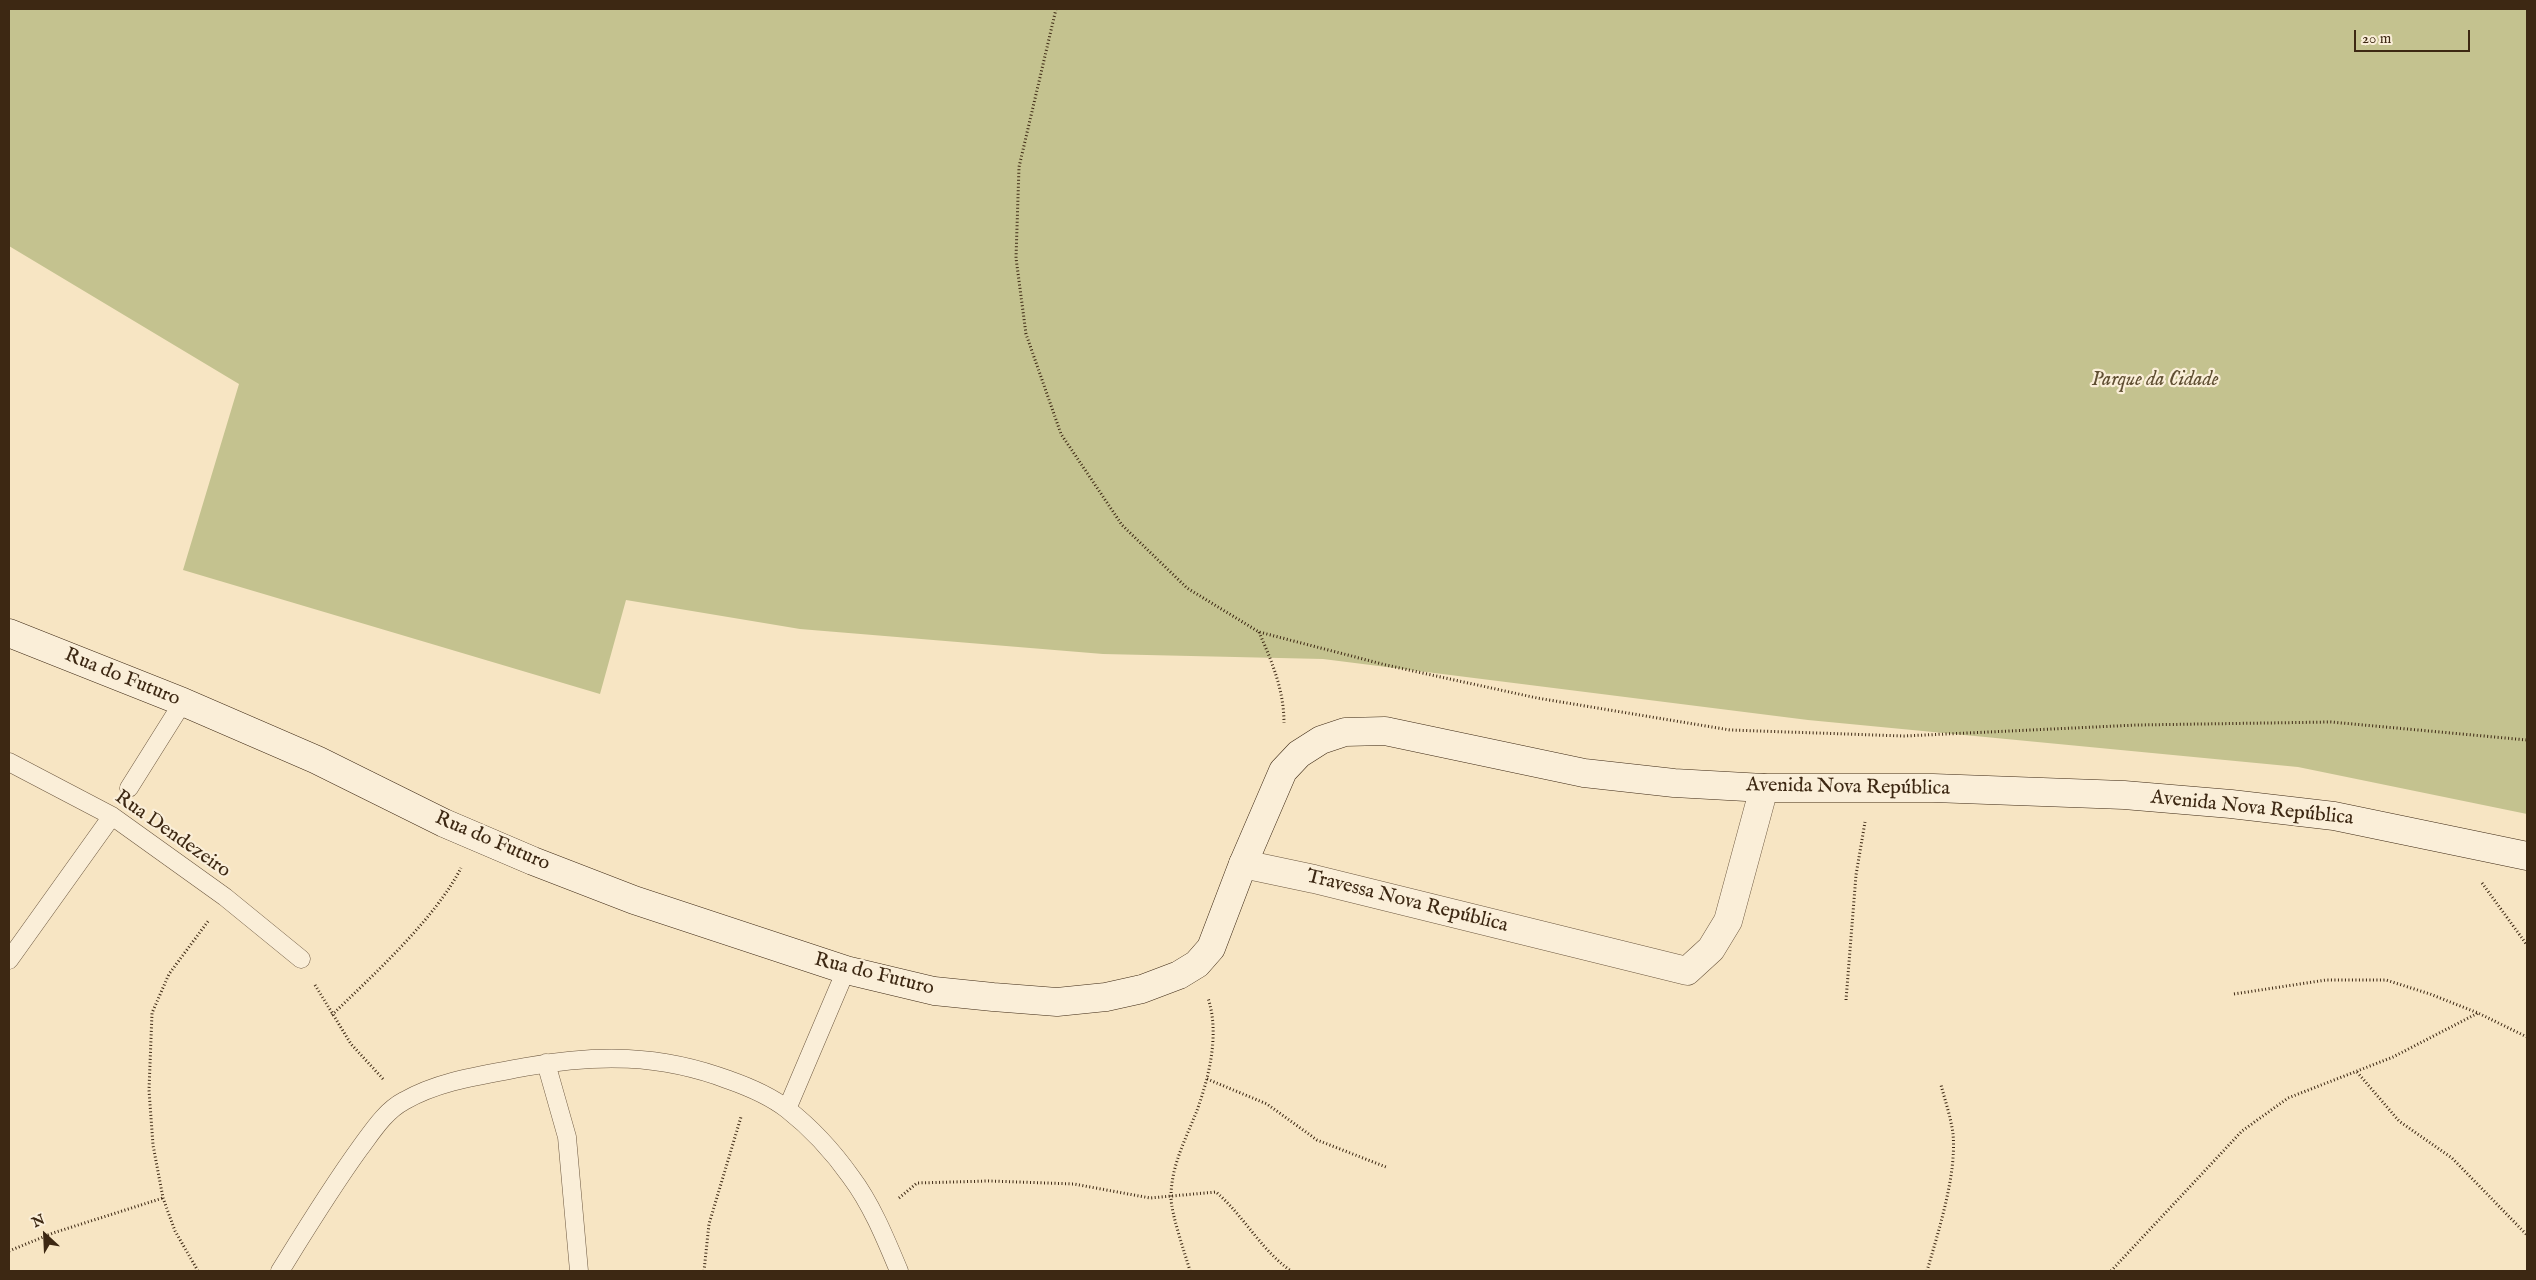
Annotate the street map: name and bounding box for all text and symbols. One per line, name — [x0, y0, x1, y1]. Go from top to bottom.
scale bar — [2356, 20, 2472, 52]
text: 20 m — [2362, 29, 2391, 48]
park label: Parque da Cidade — [2091, 369, 2219, 393]
street label: Rua do Futuro — [61, 644, 183, 712]
street label: Avenida Nova República — [1746, 774, 1950, 802]
street label: Rua Dendezeiro — [109, 786, 235, 884]
street label: Avenida Nova República — [2149, 786, 2355, 832]
street label: Rua do Futuro — [431, 807, 553, 877]
street label: Travessa Nova República — [1304, 865, 1510, 939]
street label: Rua do Futuro — [812, 949, 936, 1001]
north arrow — [20, 1210, 70, 1260]
text: N — [29, 1211, 48, 1232]

